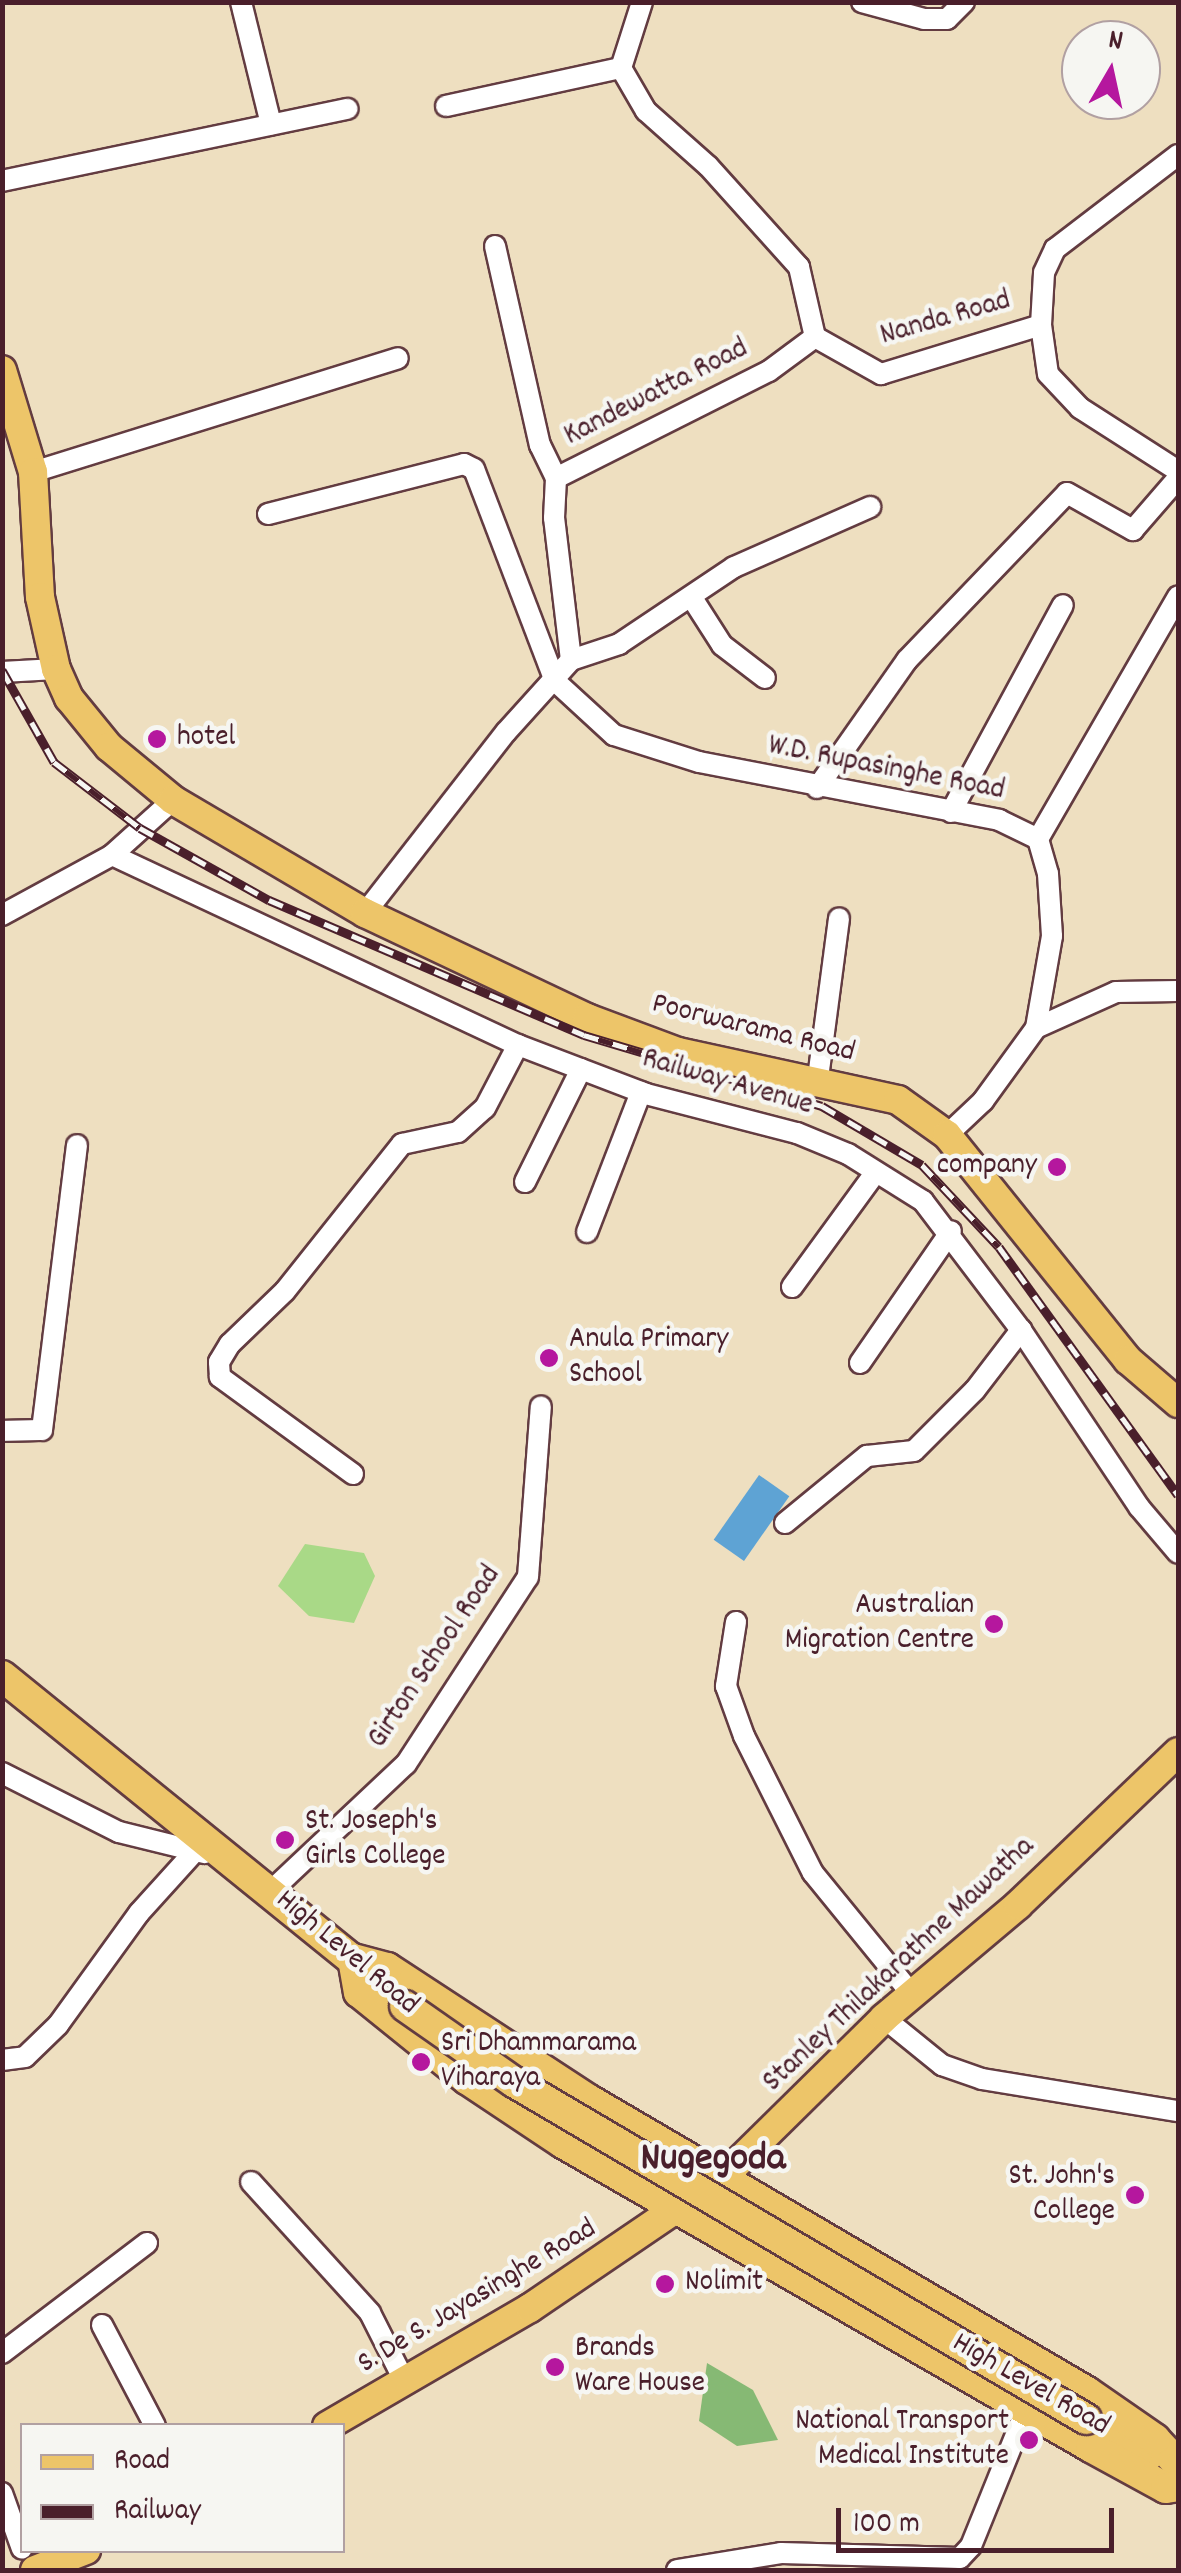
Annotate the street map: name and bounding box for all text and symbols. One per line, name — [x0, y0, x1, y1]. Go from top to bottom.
north arrow — [1061, 20, 1161, 120]
text: N — [1105, 22, 1125, 63]
street label: Nanda Road — [877, 284, 1015, 356]
street label: Kandewatta Road — [559, 332, 755, 456]
place label: hotel — [177, 721, 235, 757]
marker: hotel — [146, 728, 168, 750]
street label: W.D. Rupasinghe Road — [765, 729, 1007, 811]
street label: Poorwarama Road — [648, 987, 858, 1073]
street label: Railway Avenue — [638, 1042, 816, 1126]
place label: company — [937, 1149, 1037, 1185]
marker: company — [1046, 1156, 1068, 1178]
place label: Anula Primary School — [569, 1323, 728, 1394]
marker: Anula Primary School — [538, 1347, 560, 1369]
street label: Girton School Road — [362, 1560, 510, 1756]
place label: Australian Migration Centre — [785, 1589, 974, 1660]
marker: Australian Migration Centre — [983, 1613, 1005, 1635]
place label: St. Joseph's Girls College — [305, 1805, 445, 1876]
marker: St. Joseph's Girls College — [274, 1829, 296, 1851]
street label: Stanley Thilakarathne Mawatha — [757, 1831, 1043, 2101]
street label: High Level Road — [267, 1884, 425, 2024]
place label: Sri Dhammarama Viharaya — [441, 2027, 636, 2098]
marker: Sri Dhammarama Viharaya — [410, 2051, 432, 2073]
district label: Nugegoda — [641, 2137, 785, 2185]
place label: St. John's College — [1008, 2160, 1115, 2230]
marker: St. John's College — [1124, 2184, 1146, 2206]
street label: S. De S. Jayasinghe Road — [352, 2213, 604, 2383]
place label: Nolimit — [685, 2266, 763, 2302]
marker: Nolimit — [654, 2273, 676, 2295]
street label: High Level Road — [945, 2326, 1115, 2446]
place label: Brands Ware House — [575, 2332, 705, 2402]
marker: Brands Ware House — [544, 2356, 566, 2378]
place label: National Transport Medical Institute — [795, 2405, 1009, 2476]
legend — [20, 2423, 345, 2553]
marker: National Transport Medical Institute — [1018, 2429, 1040, 2451]
text: Road — [114, 2441, 170, 2484]
scale bar — [841, 2488, 1118, 2550]
text: Railway — [114, 2491, 201, 2534]
text: 100 m — [853, 2504, 920, 2547]

